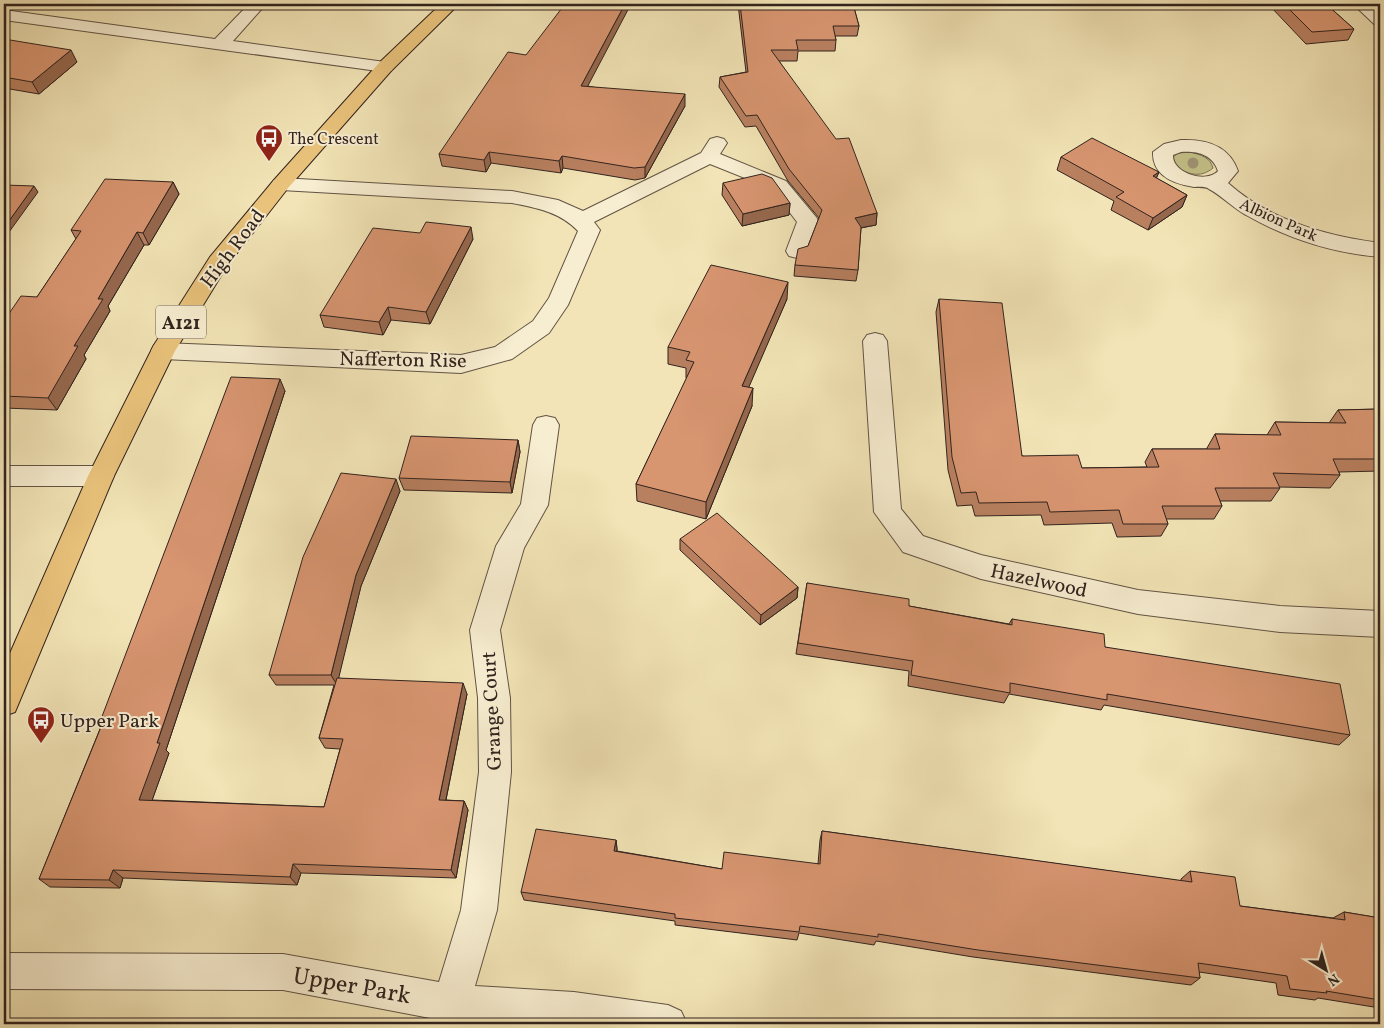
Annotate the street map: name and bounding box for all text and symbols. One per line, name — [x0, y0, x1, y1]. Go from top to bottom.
bus stop icon: The Crescent — [254, 123, 284, 162]
place label: The Crescent — [288, 129, 379, 151]
street label: Albion Park — [1236, 194, 1321, 248]
street label: High Road — [195, 204, 273, 295]
road number: A121 — [156, 306, 206, 338]
street label: Nafferton Rise — [339, 346, 467, 376]
street label: Hazelwood — [988, 558, 1090, 606]
street label: Grange Court — [476, 651, 510, 771]
bus stop icon: Upper Park — [26, 705, 56, 744]
place label: Upper Park — [60, 708, 159, 736]
north arrow — [1302, 946, 1352, 996]
street label: Upper Park — [290, 960, 413, 1014]
text: N — [1323, 969, 1343, 990]

